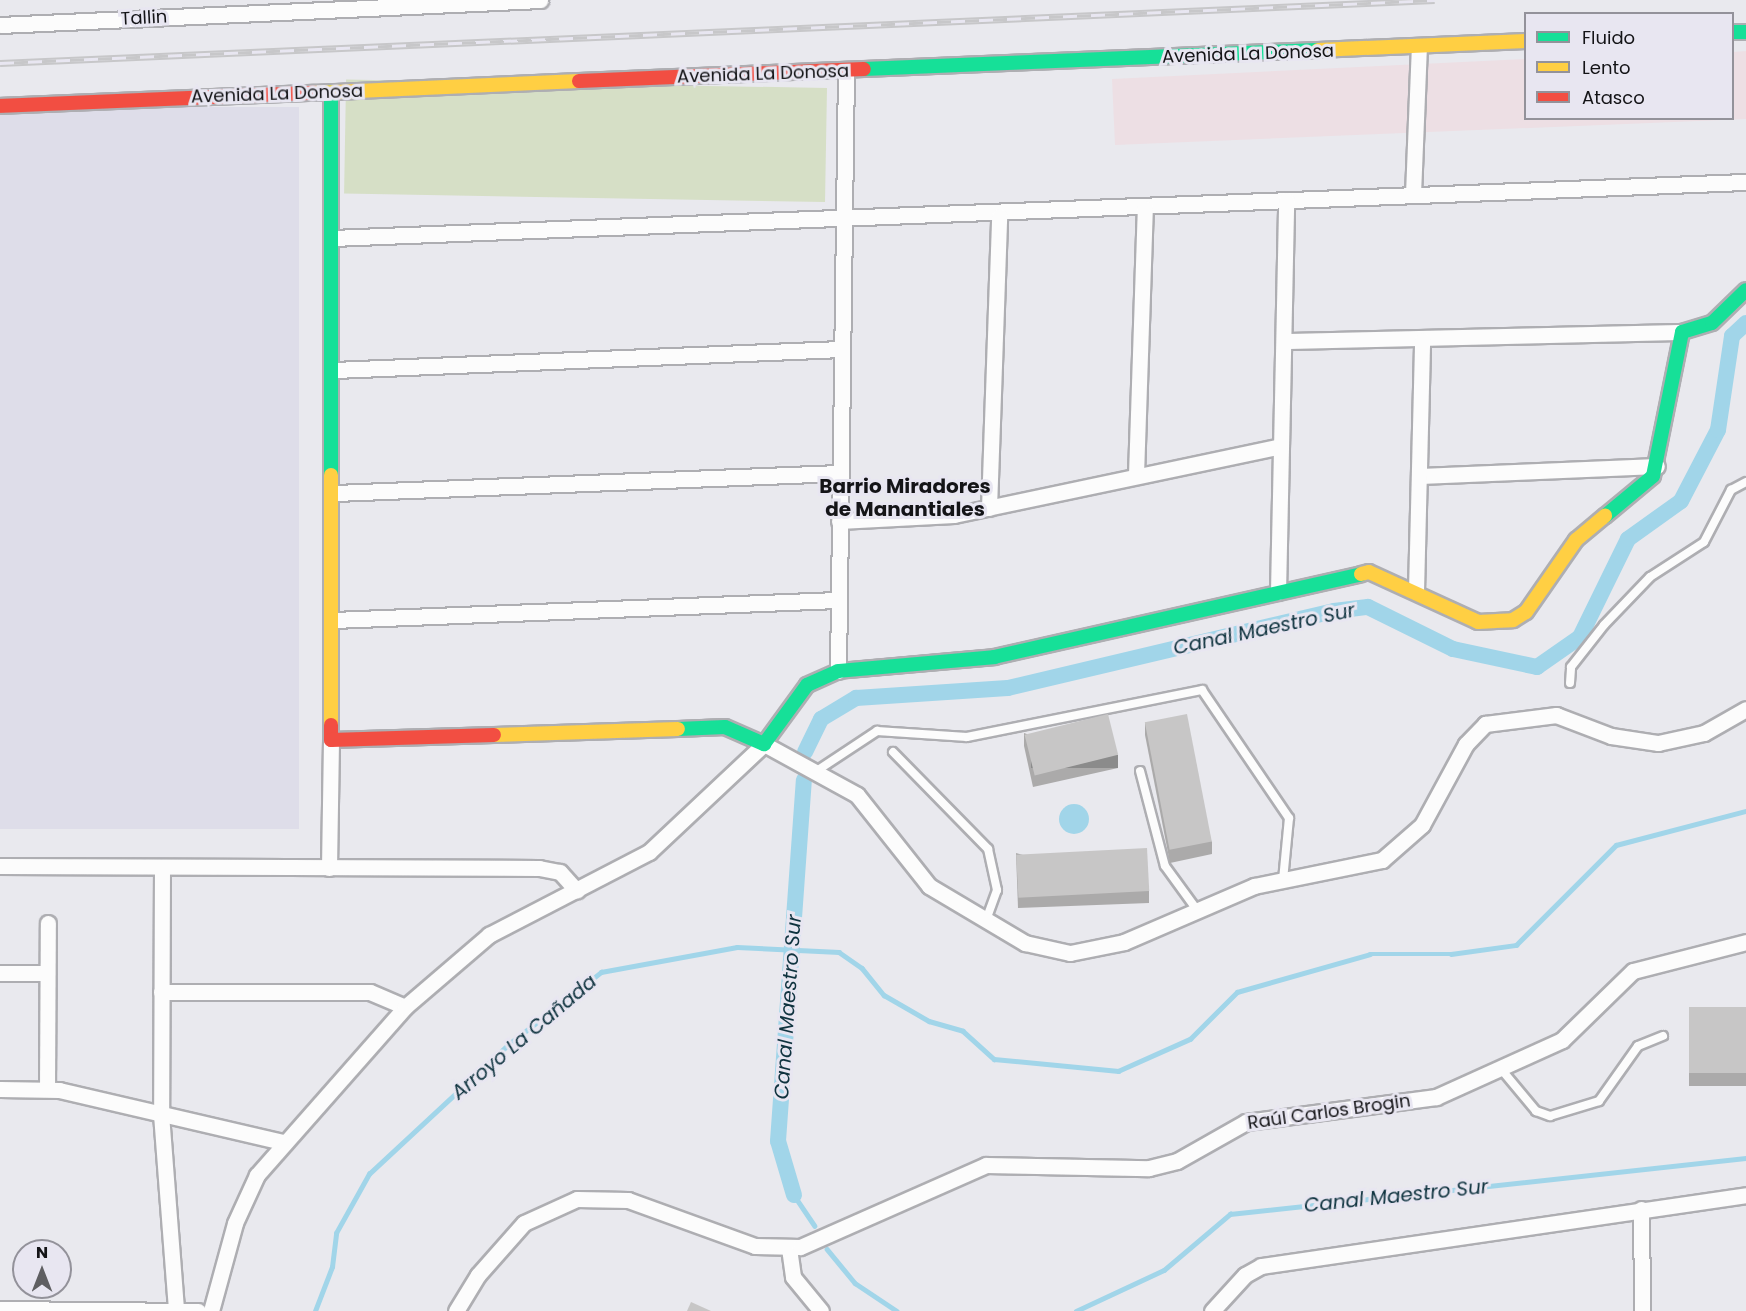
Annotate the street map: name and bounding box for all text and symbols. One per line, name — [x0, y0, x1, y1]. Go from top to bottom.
street label: Tallin — [120, 6, 168, 30]
legend — [1524, 12, 1734, 120]
text: Fluido — [1582, 25, 1635, 50]
street label: Avenida La Donosa — [1162, 40, 1334, 68]
text: Lento — [1582, 55, 1631, 80]
street label: Avenida La Donosa — [677, 60, 849, 88]
street label: Avenida La Donosa — [191, 80, 363, 108]
text: Atasco — [1582, 85, 1645, 110]
district label: Barrio Miradores de Manantiales — [819, 475, 991, 522]
water label: Canal Maestro Sur — [1171, 598, 1357, 660]
water label: Canal Maestro Sur — [770, 914, 806, 1100]
water label: Arroyo La Cañada — [447, 969, 601, 1105]
street label: Raúl Carlos Brogin — [1246, 1090, 1412, 1134]
water label: Canal Maestro Sur — [1303, 1174, 1489, 1218]
north arrow — [12, 1239, 72, 1299]
text: N — [36, 1241, 48, 1264]

